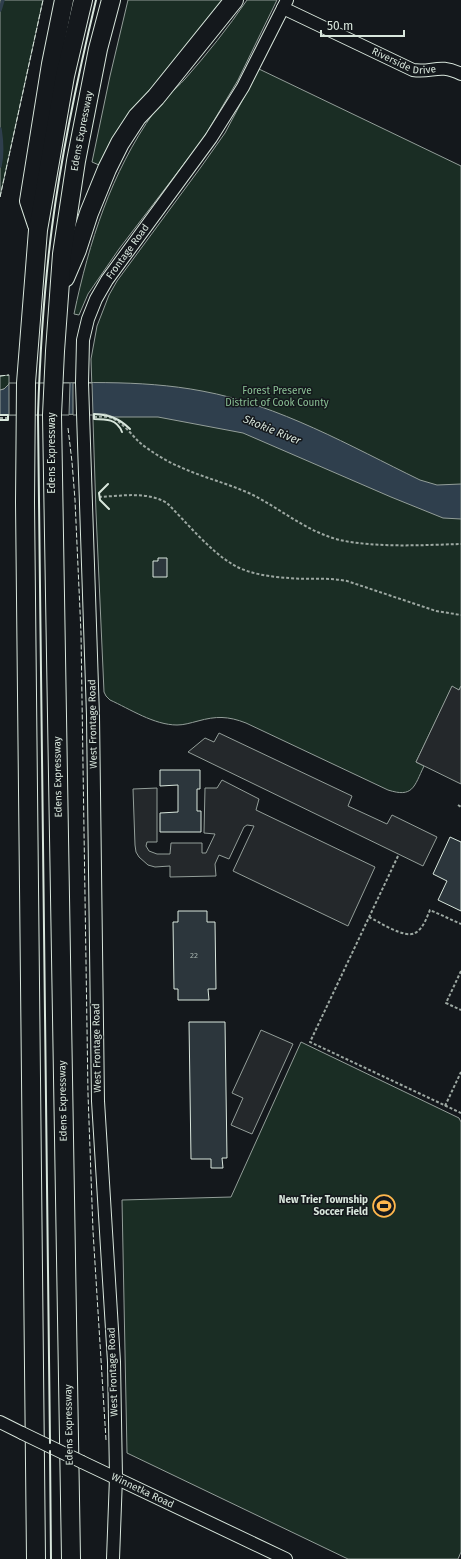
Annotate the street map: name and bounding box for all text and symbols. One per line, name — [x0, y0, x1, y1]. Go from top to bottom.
scale bar — [321, 12, 404, 38]
text: 50 m — [327, 19, 353, 33]
street label: Riverside Drive — [370, 45, 437, 77]
street label: Edens Expressway — [69, 90, 96, 172]
street label: Frontage Road — [104, 222, 152, 281]
park label: Forest Preserve District of Cook County — [225, 385, 329, 409]
street label: Edens Expressway — [46, 412, 58, 494]
water label: Skokie River — [240, 412, 303, 448]
street label: West Frontage Road — [86, 679, 100, 769]
street label: Edens Expressway — [51, 736, 65, 818]
house number: 22 — [190, 951, 198, 960]
street label: West Frontage Road — [90, 1003, 104, 1093]
street label: Edens Expressway — [56, 1060, 70, 1142]
sports icon: New Trier Township Soccer Field — [371, 1193, 397, 1219]
place label: New Trier Township Soccer Field — [279, 1194, 368, 1218]
street label: West Frontage Road — [105, 1327, 121, 1417]
street label: Edens Expressway — [62, 1384, 76, 1466]
street label: Winnetka Road — [109, 1471, 176, 1511]

